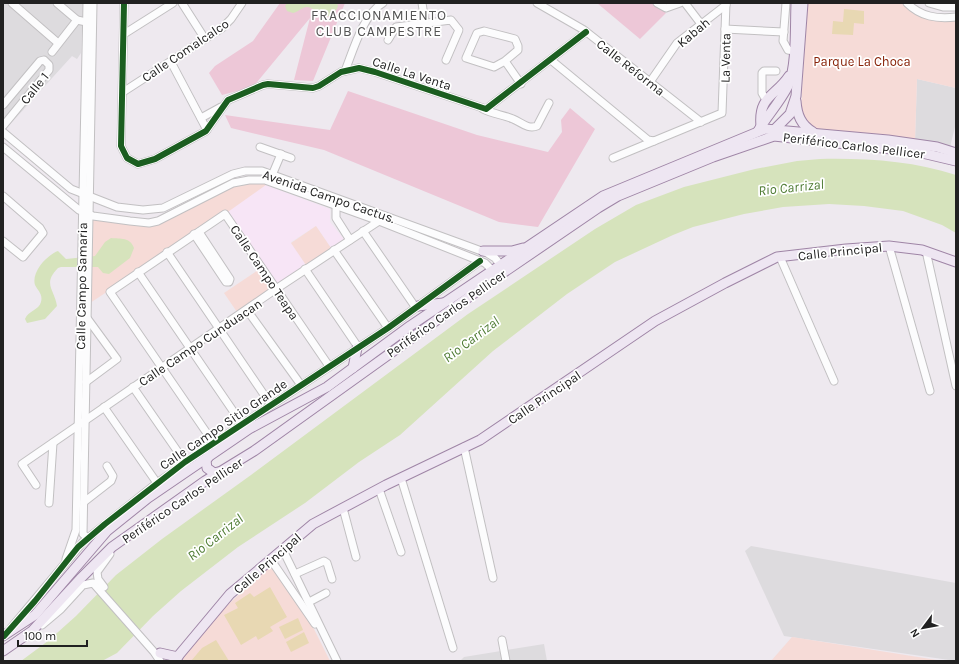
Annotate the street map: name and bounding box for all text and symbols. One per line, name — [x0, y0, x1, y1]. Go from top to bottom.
district label: FRACCIONAMIENTO CLUB CAMPESTRE — [311, 7, 447, 40]
street label: Kabah — [674, 15, 713, 50]
street label: Calle Comalcalco — [139, 16, 232, 85]
street label: La Venta — [718, 33, 733, 83]
street label: Calle Reforma — [594, 36, 668, 99]
street label: Calle La Venta — [371, 54, 453, 93]
park label: Parque La Choca — [813, 54, 911, 70]
street label: Calle 1 — [17, 69, 52, 107]
street label: Periférico Carlos Pellicer — [782, 129, 926, 162]
street label: Avenida Campo Cactus. — [261, 167, 397, 226]
water label: Rio Carrizal — [757, 176, 825, 199]
street label: Calle Campo Samaria — [73, 222, 90, 350]
street label: Calle Campo Teapa — [227, 222, 302, 323]
street label: Calle Principal — [797, 240, 883, 263]
street label: Periférico Carlos Pellicer — [384, 266, 509, 360]
street label: Calle Campo Cunduacan — [136, 296, 265, 389]
water label: Rio Carrizal — [440, 312, 503, 366]
street label: Calle Principal — [505, 367, 584, 427]
street label: Calle Campo Sitio Grande — [157, 376, 290, 473]
street label: Periférico Carlos Pellicer — [119, 454, 246, 547]
water label: Rio Carrizal — [184, 510, 247, 564]
street label: Calle Principal — [230, 530, 304, 597]
north arrow — [903, 608, 943, 648]
scale bar — [18, 622, 87, 648]
text: N — [907, 626, 923, 640]
text: 100 m — [24, 629, 56, 643]

